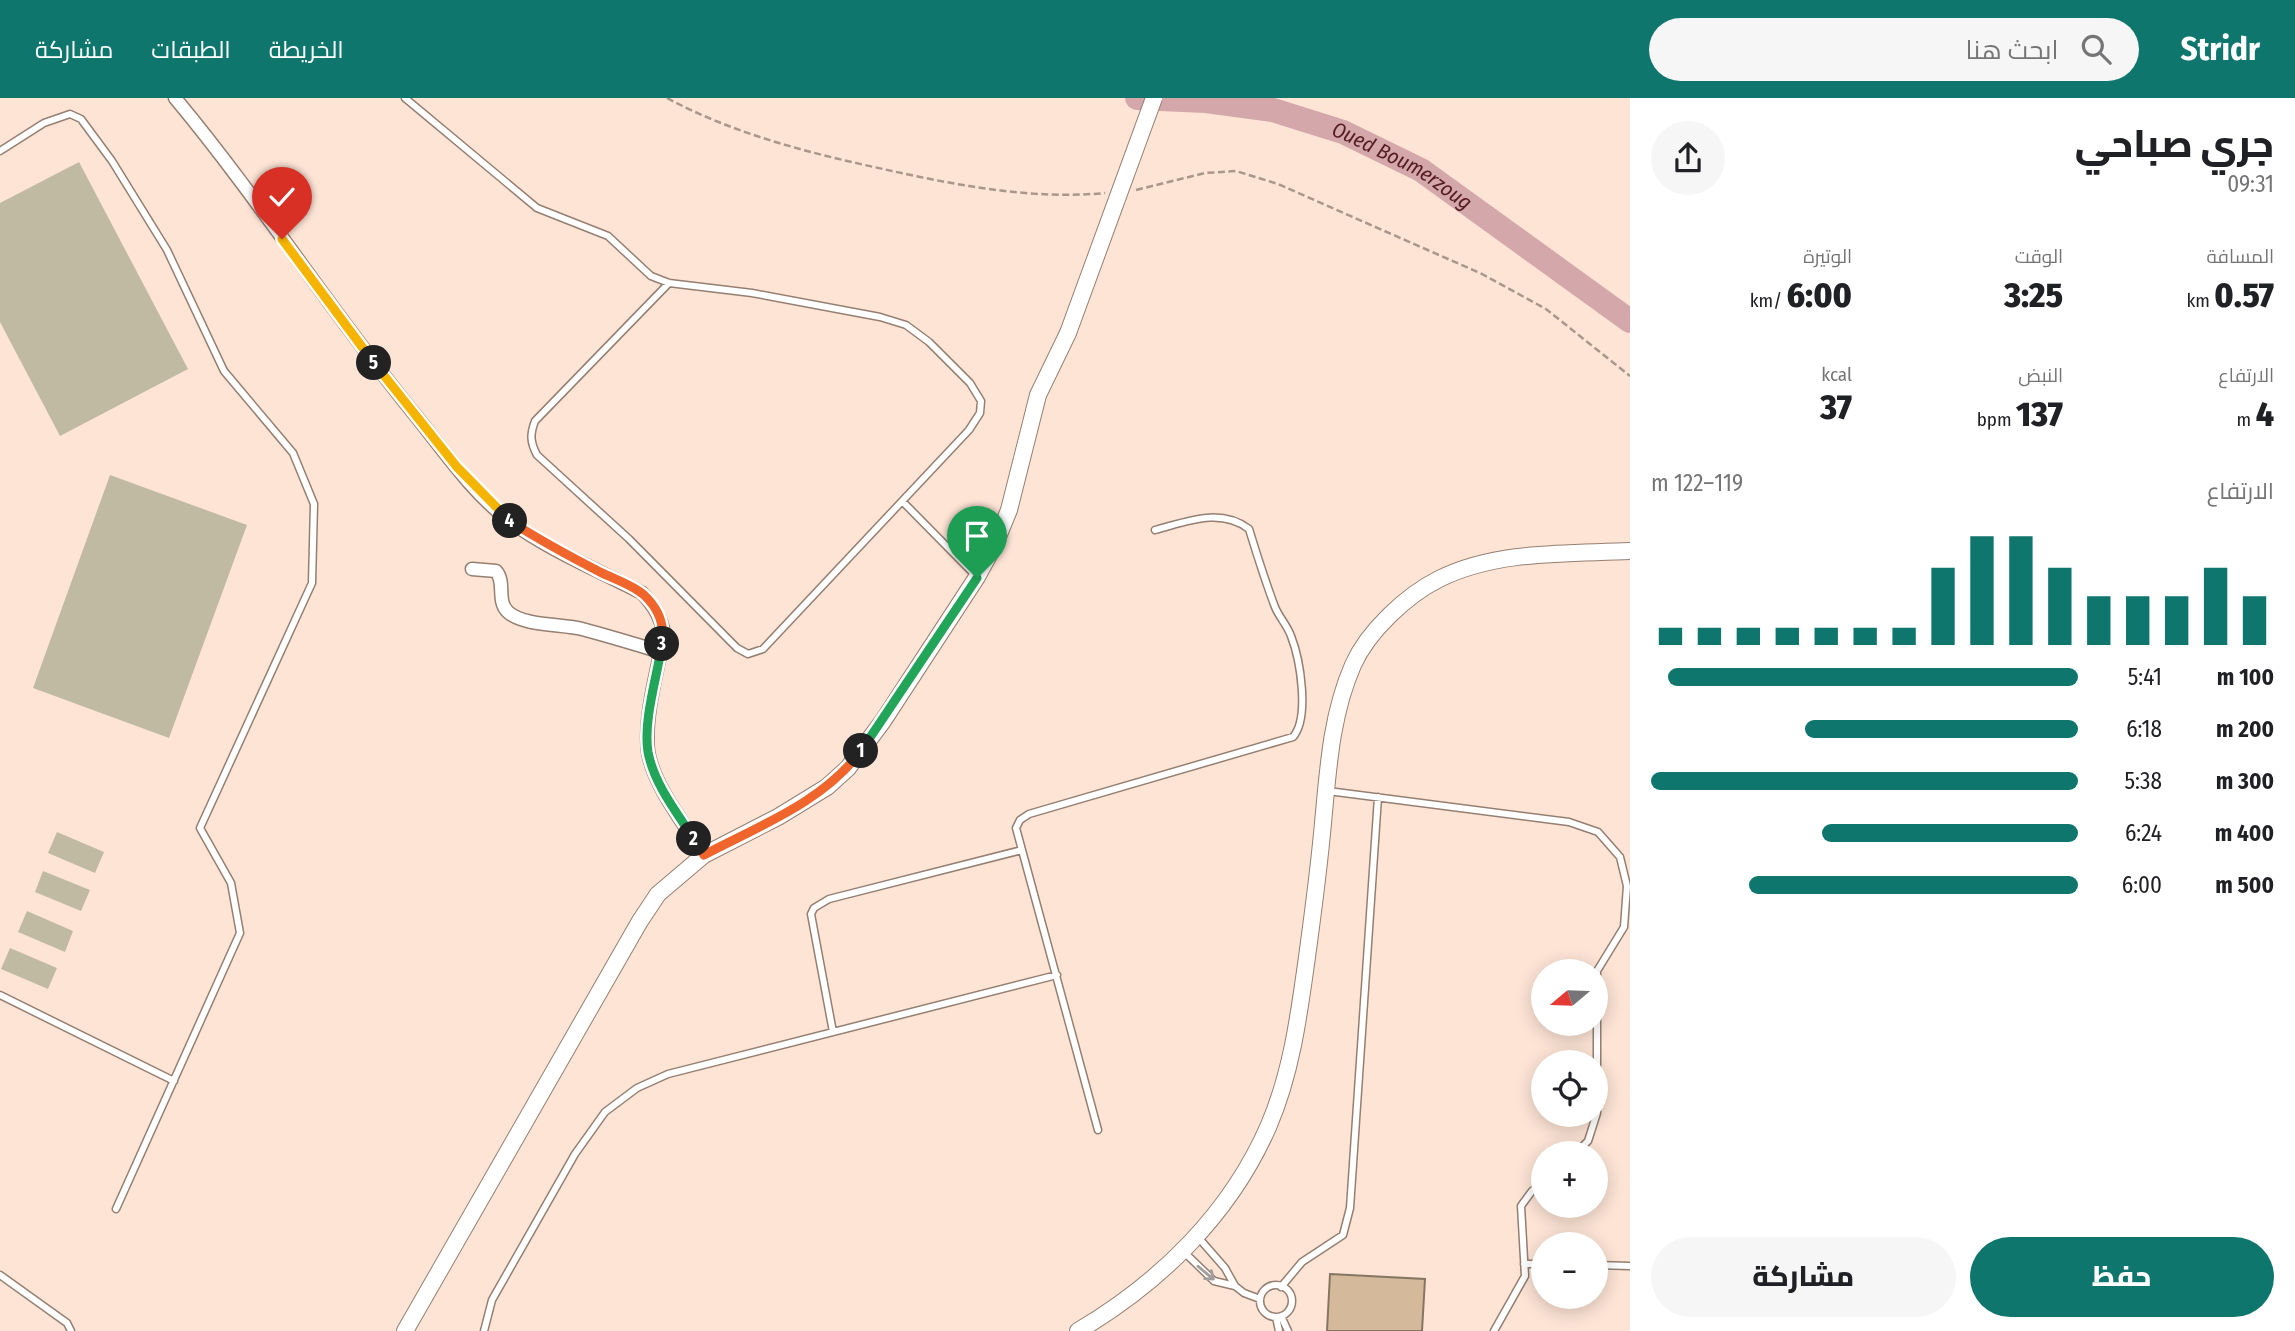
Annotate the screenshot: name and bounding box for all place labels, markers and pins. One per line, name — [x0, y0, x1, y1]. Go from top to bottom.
pin — [252, 167, 312, 239]
pin: 5 — [356, 345, 392, 380]
pin: 4 — [492, 504, 528, 538]
pin — [947, 506, 1007, 578]
pin: 3 — [644, 626, 680, 662]
pin: 1 — [844, 734, 878, 768]
pin: 2 — [676, 822, 712, 856]

